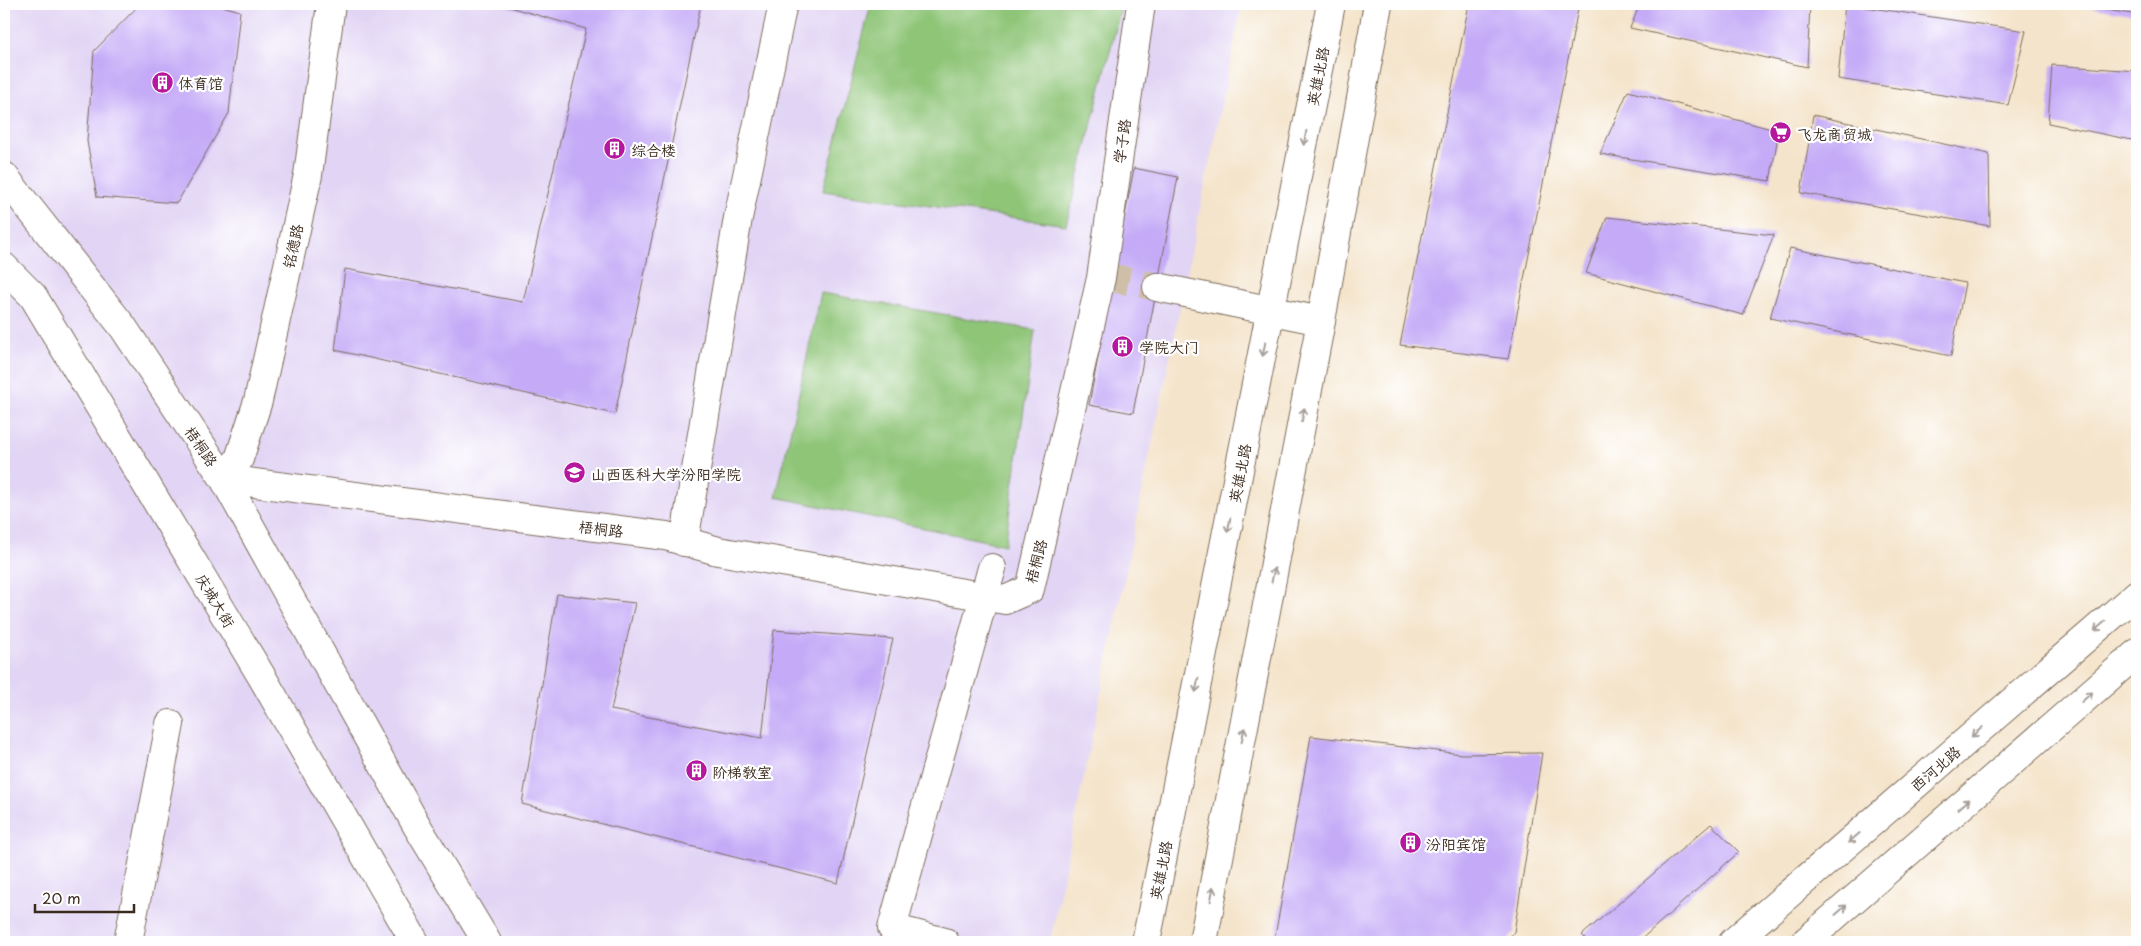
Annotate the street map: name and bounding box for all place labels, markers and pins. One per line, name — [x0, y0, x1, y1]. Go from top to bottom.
building icon: 体育馆 — [150, 70, 174, 94]
place label: 体育馆 — [178, 71, 223, 94]
supermarket icon: 飞龙商贸城 — [1769, 121, 1793, 145]
place label: 飞龙商贸城 — [1797, 122, 1872, 145]
building icon: 综合楼 — [603, 137, 627, 161]
place label: 综合楼 — [631, 138, 676, 161]
building icon: 学院大门 — [1111, 334, 1135, 358]
place label: 学院大门 — [1139, 335, 1199, 358]
school or university icon: 山西医科大学汾阳学院 — [563, 461, 587, 485]
place label: 山西医科大学汾阳学院 — [591, 462, 741, 485]
building icon: 阶梯教室 — [684, 759, 708, 783]
place label: 阶梯教室 — [712, 760, 772, 783]
building icon: 汾阳宾馆 — [1398, 831, 1422, 855]
place label: 汾阳宾馆 — [1426, 832, 1486, 855]

